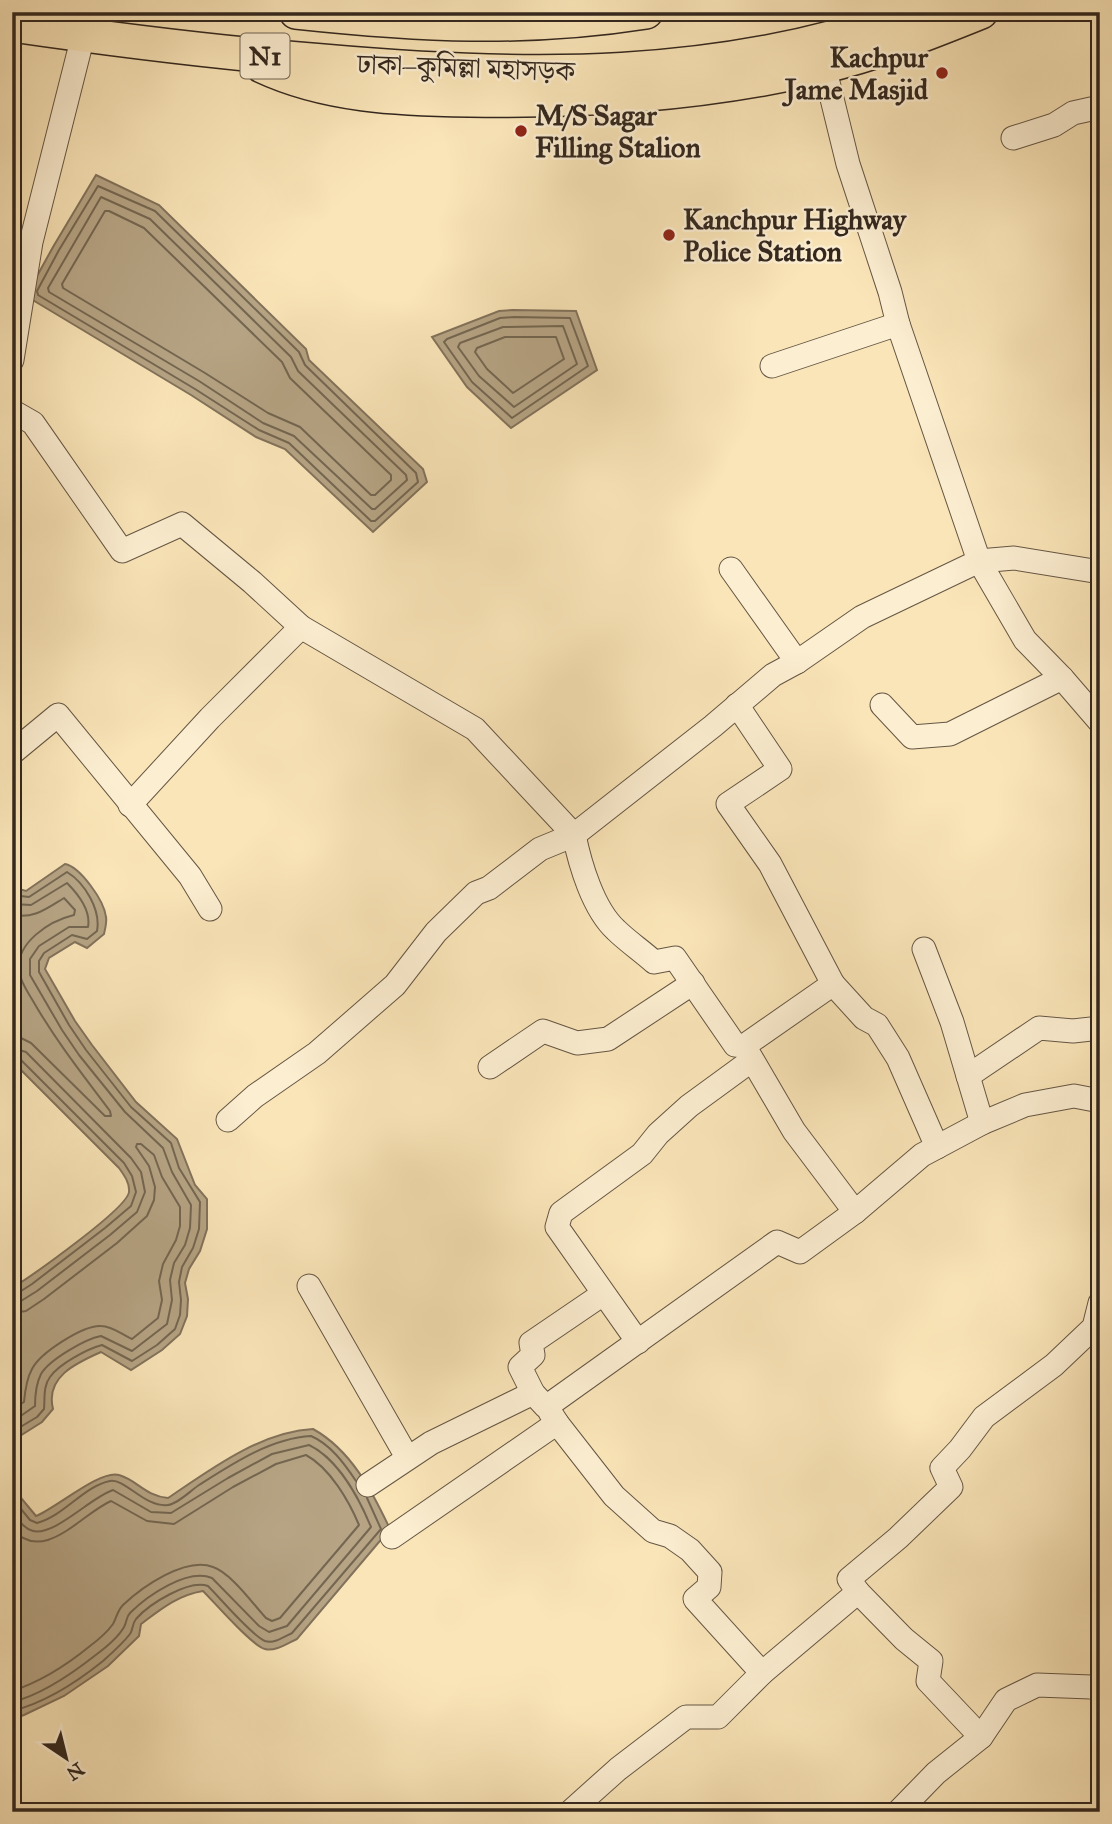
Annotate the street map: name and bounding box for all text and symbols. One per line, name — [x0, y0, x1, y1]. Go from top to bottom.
road number: N1 — [240, 34, 290, 78]
place label: Kachpur Jame Masjid — [781, 40, 929, 107]
street label: ঢাকা–কুমিল্লা মহাসড়ক — [355, 46, 577, 89]
marker: Kachpur Jame Masjid — [934, 65, 950, 81]
place label: M/S Sagar Filling Stalion — [535, 98, 701, 165]
marker: M/S Sagar Filling Stalion — [513, 123, 529, 139]
place label: Kanchpur Highway Police Station — [683, 202, 907, 269]
marker: Kanchpur Highway Police Station — [661, 227, 677, 243]
north arrow — [32, 1722, 102, 1792]
text: N — [62, 1757, 89, 1786]

